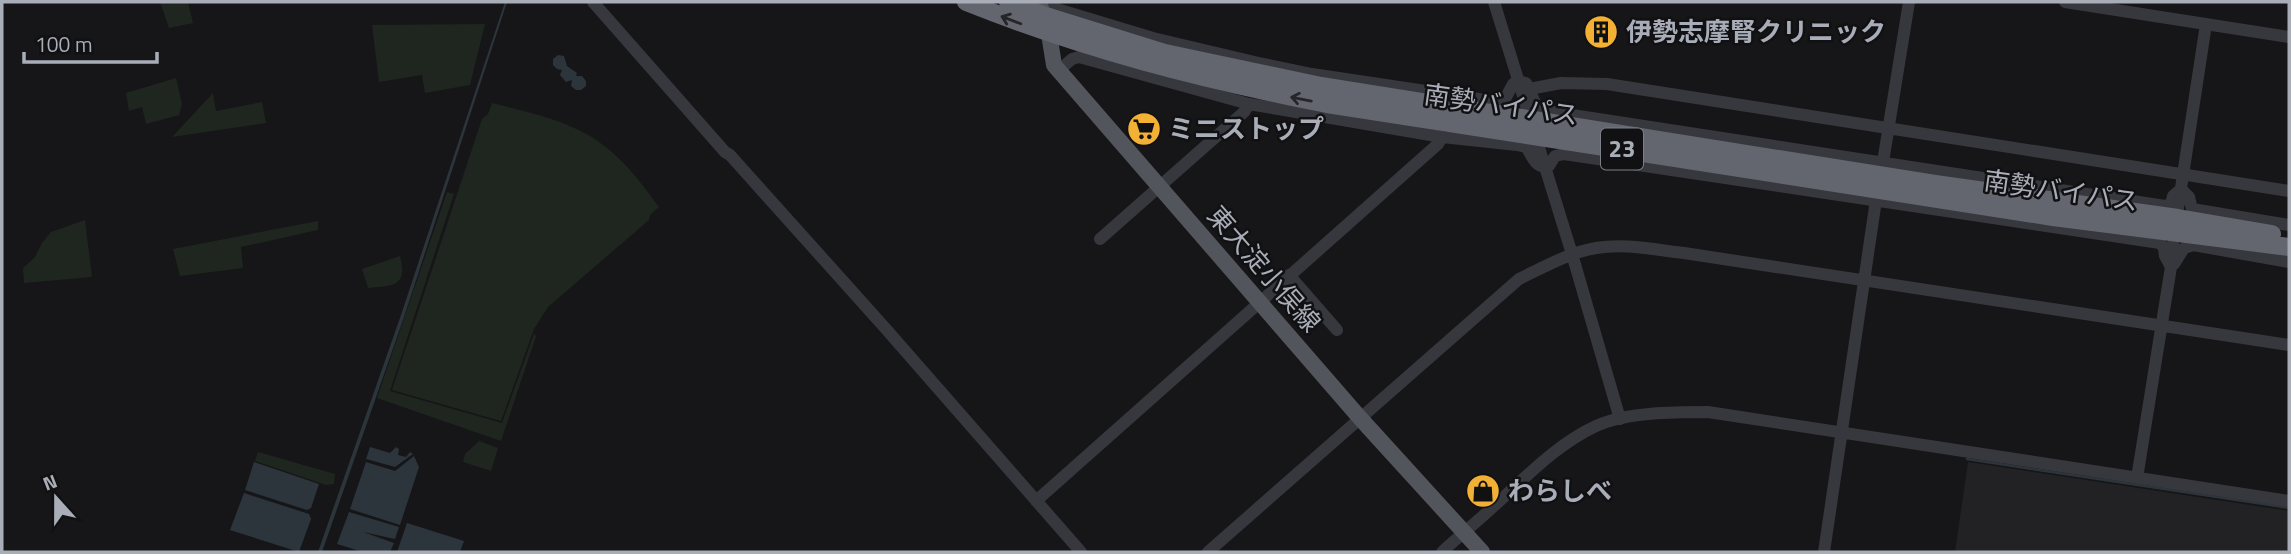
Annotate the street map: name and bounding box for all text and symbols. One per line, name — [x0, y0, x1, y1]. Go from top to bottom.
one-way arrow — [1001, 12, 1023, 25]
place label: 伊勢志摩腎クリニック — [1626, 12, 1886, 51]
building icon: 伊勢志摩腎クリニック — [1582, 13, 1620, 51]
scale bar — [24, 21, 158, 65]
text: 100 m — [35, 28, 92, 60]
street label: 南勢バイパス — [1421, 74, 1581, 135]
one-way arrow — [1290, 92, 1313, 106]
place label: ミニストップ — [1168, 109, 1324, 148]
supermarket icon: ミニストップ — [1125, 110, 1163, 148]
road number: 23 — [1601, 128, 1643, 169]
street label: 南勢バイパス — [1981, 160, 2141, 221]
street label: 東大淀小俣線 — [1198, 197, 1330, 340]
north arrow — [21, 463, 91, 533]
text: N — [38, 466, 61, 498]
place label: わらしべ — [1508, 471, 1612, 510]
shop icon: わらしべ — [1464, 472, 1502, 510]

